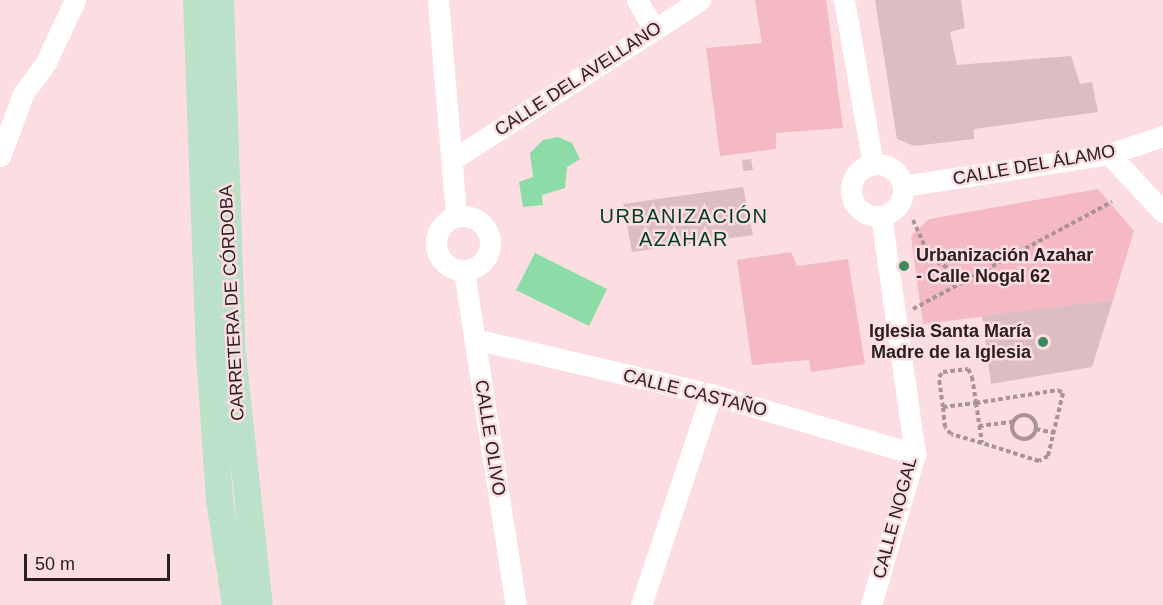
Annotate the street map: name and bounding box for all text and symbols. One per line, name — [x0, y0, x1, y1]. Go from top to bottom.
street label: CALLE DEL AVELLANO — [490, 17, 666, 141]
street label: CALLE DEL ÁLAMO — [951, 140, 1117, 190]
street label: CARRETERA DE CÓRDOBA — [215, 184, 249, 422]
district label: URBANIZACIÓN AZAHAR — [599, 205, 769, 252]
place label: Urbanización Azahar - Calle Nogal 62 — [916, 245, 1094, 288]
marker: Urbanización Azahar - Calle Nogal 62 — [897, 259, 911, 273]
place label: Iglesia Santa María Madre de la Iglesia — [869, 321, 1031, 364]
marker: Iglesia Santa María Madre de la Iglesia — [1036, 335, 1050, 349]
street label: CALLE CASTAÑO — [621, 365, 769, 421]
street label: CALLE OLIVO — [470, 379, 510, 497]
street label: CALLE NOGAL — [868, 455, 922, 581]
scale bar — [27, 542, 172, 580]
text: 50 m — [35, 554, 75, 574]

